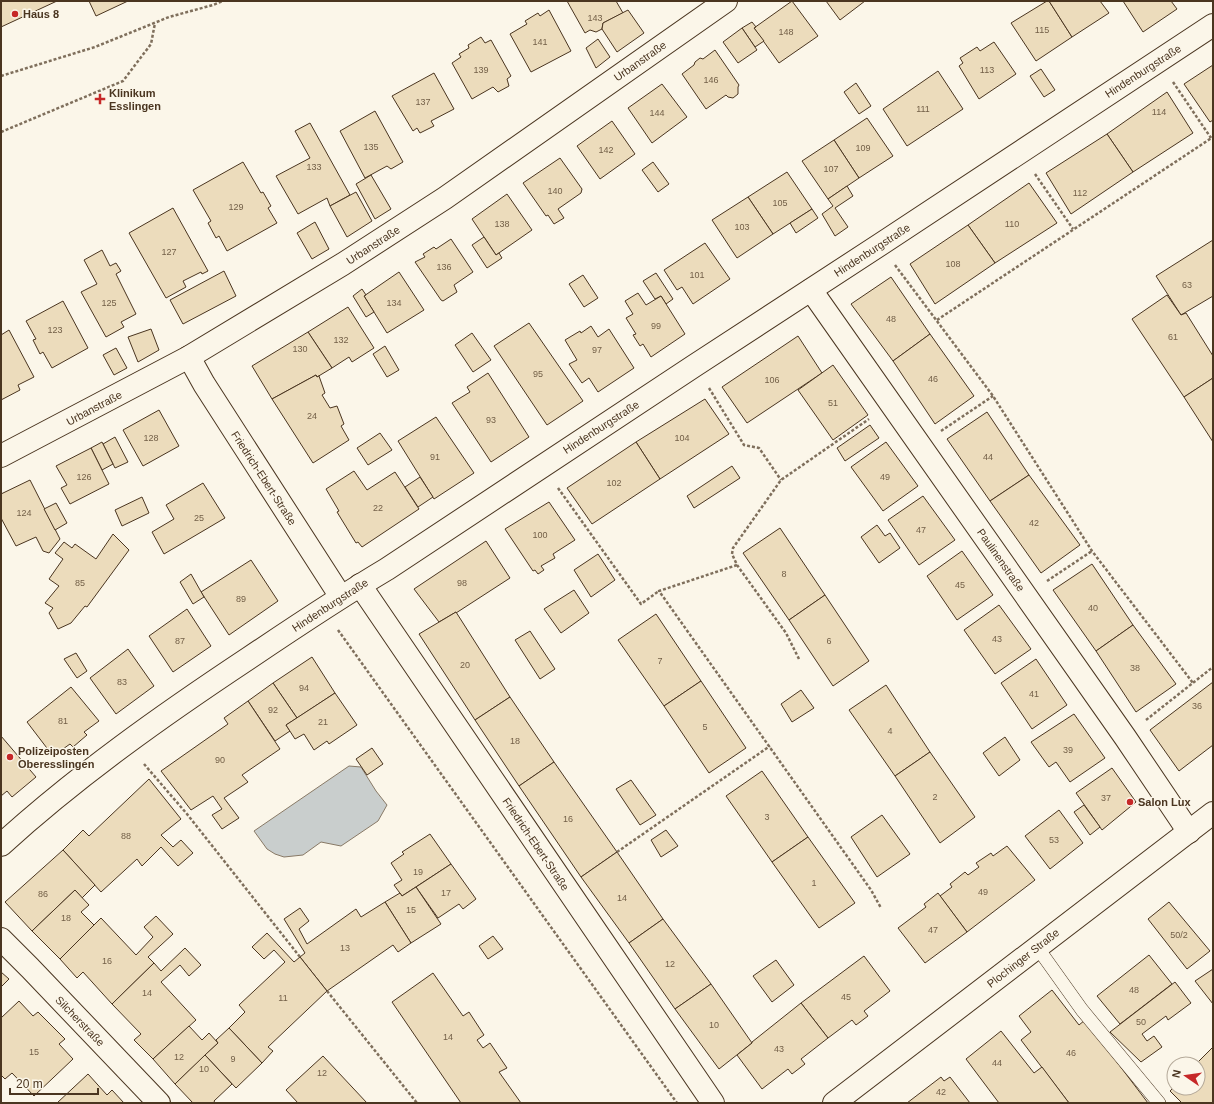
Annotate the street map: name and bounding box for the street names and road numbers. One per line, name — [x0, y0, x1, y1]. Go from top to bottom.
street label: Urbanstraße — [612, 39, 668, 83]
street label: Hindenburgstraße — [1103, 42, 1183, 100]
street label: Hindenburgstraße — [832, 221, 912, 279]
street label: Urbanstraße — [344, 223, 402, 267]
street label: Urbanstraße — [64, 388, 124, 428]
street label: Hindenburgstraße — [561, 398, 641, 456]
street label: Friedrich-Ebert-Straße — [229, 429, 299, 527]
street label: Paulinenstraße — [975, 526, 1027, 594]
street label: Hindenburgstraße — [290, 576, 370, 634]
street label: Friedrich-Ebert-Straße — [500, 795, 572, 893]
street label: Plochinger Straße — [985, 926, 1061, 990]
street label: Silcherstraße — [53, 994, 107, 1048]

